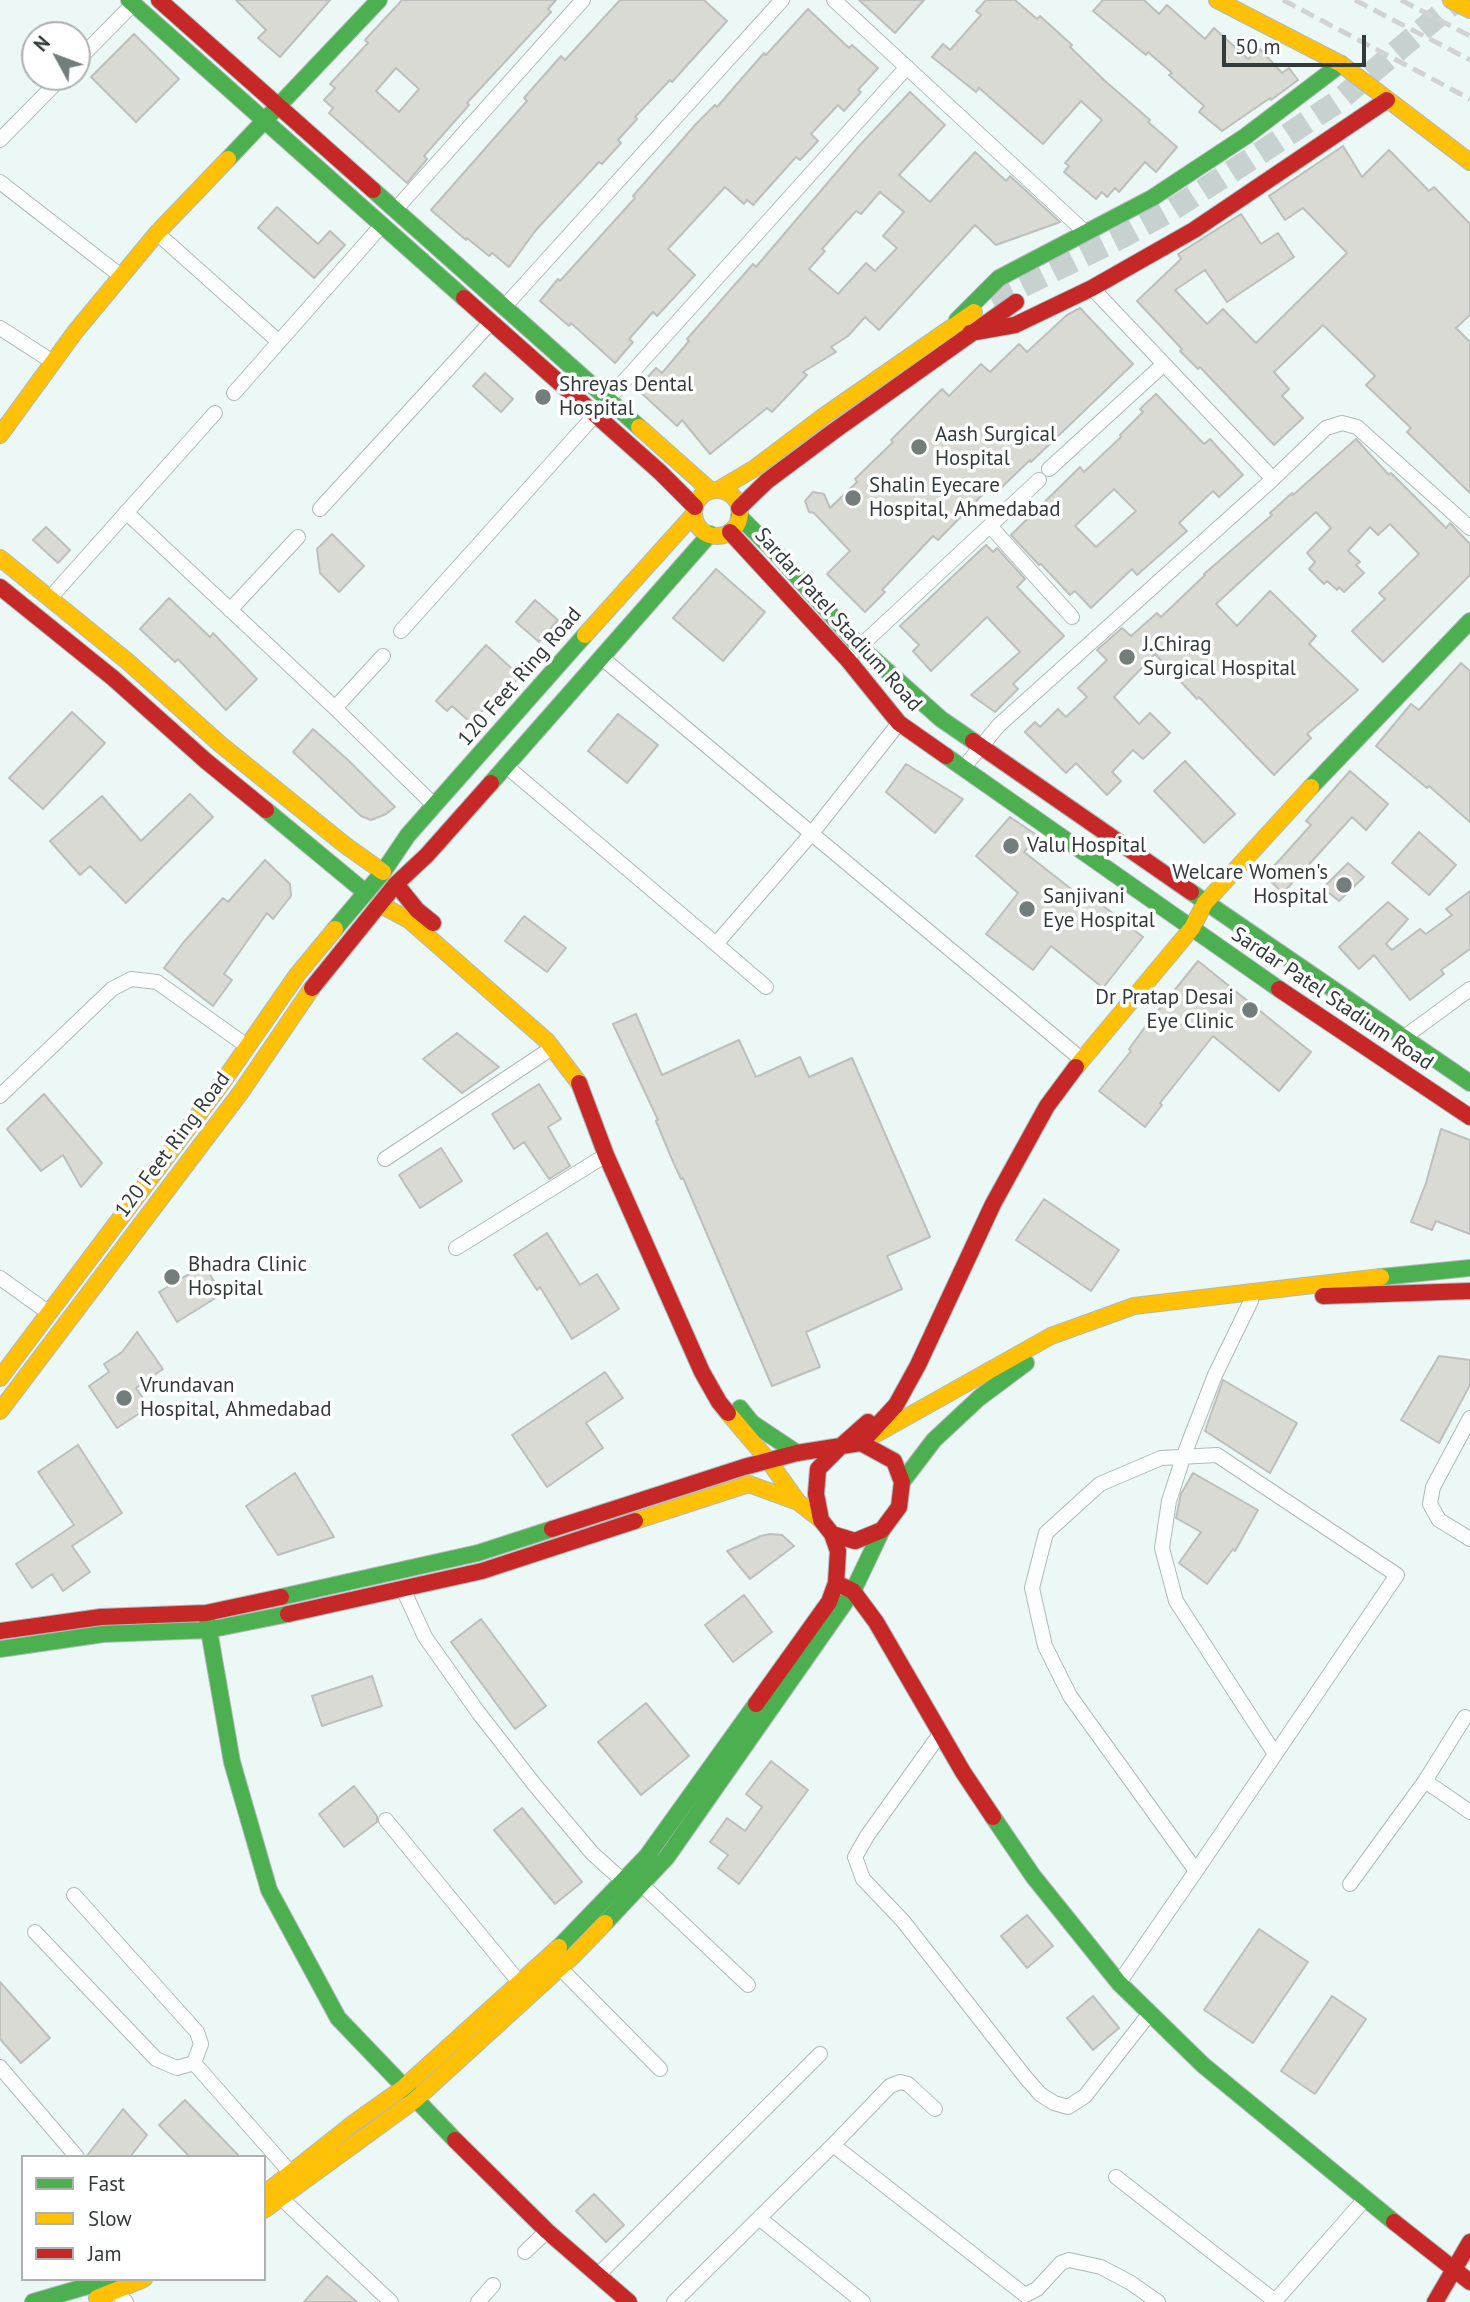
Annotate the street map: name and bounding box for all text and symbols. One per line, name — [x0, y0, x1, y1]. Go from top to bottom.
north arrow — [21, 21, 91, 91]
scale bar — [1225, 21, 1368, 65]
text: N — [29, 31, 55, 56]
text: 50 m — [1235, 33, 1281, 60]
place label: Shreyas Dental Hospital — [559, 372, 693, 422]
marker: Shreyas Dental Hospital — [533, 387, 553, 407]
place label: Aash Surgical Hospital — [935, 422, 1056, 472]
marker: Aash Surgical Hospital — [909, 437, 929, 457]
place label: Shalin Eyecare Hospital, Ahmedabad — [869, 473, 1060, 523]
marker: Shalin Eyecare Hospital, Ahmedabad — [843, 488, 863, 508]
street label: Sardar Patel Stadium Road — [749, 523, 927, 717]
street label: 120 Feet Ring Road — [453, 602, 587, 752]
place label: J.Chirag Surgical Hospital — [1143, 632, 1296, 682]
marker: J.Chirag Surgical Hospital — [1117, 647, 1137, 667]
place label: Valu Hospital — [1027, 833, 1146, 859]
marker: Valu Hospital — [1001, 836, 1021, 856]
place label: Welcare Women's Hospital — [1172, 860, 1328, 910]
marker: Welcare Women's Hospital — [1334, 875, 1354, 895]
place label: Sanjivani Eye Hospital — [1043, 884, 1155, 934]
marker: Sanjivani Eye Hospital — [1017, 899, 1037, 919]
street label: Sardar Patel Stadium Road — [1226, 922, 1438, 1076]
place label: Dr Pratap Desai Eye Clinic — [1095, 985, 1234, 1035]
marker: Dr Pratap Desai Eye Clinic — [1240, 1000, 1260, 1020]
street label: 120 Feet Ring Road — [110, 1067, 236, 1223]
place label: Bhadra Clinic Hospital — [188, 1252, 307, 1302]
marker: Bhadra Clinic Hospital — [162, 1267, 182, 1287]
place label: Vrundavan Hospital, Ahmedabad — [140, 1373, 331, 1423]
marker: Vrundavan Hospital, Ahmedabad — [114, 1388, 134, 1408]
legend — [21, 2155, 266, 2281]
text: Fast — [88, 2170, 125, 2197]
text: Slow — [88, 2205, 132, 2232]
text: Jam — [88, 2240, 122, 2267]

